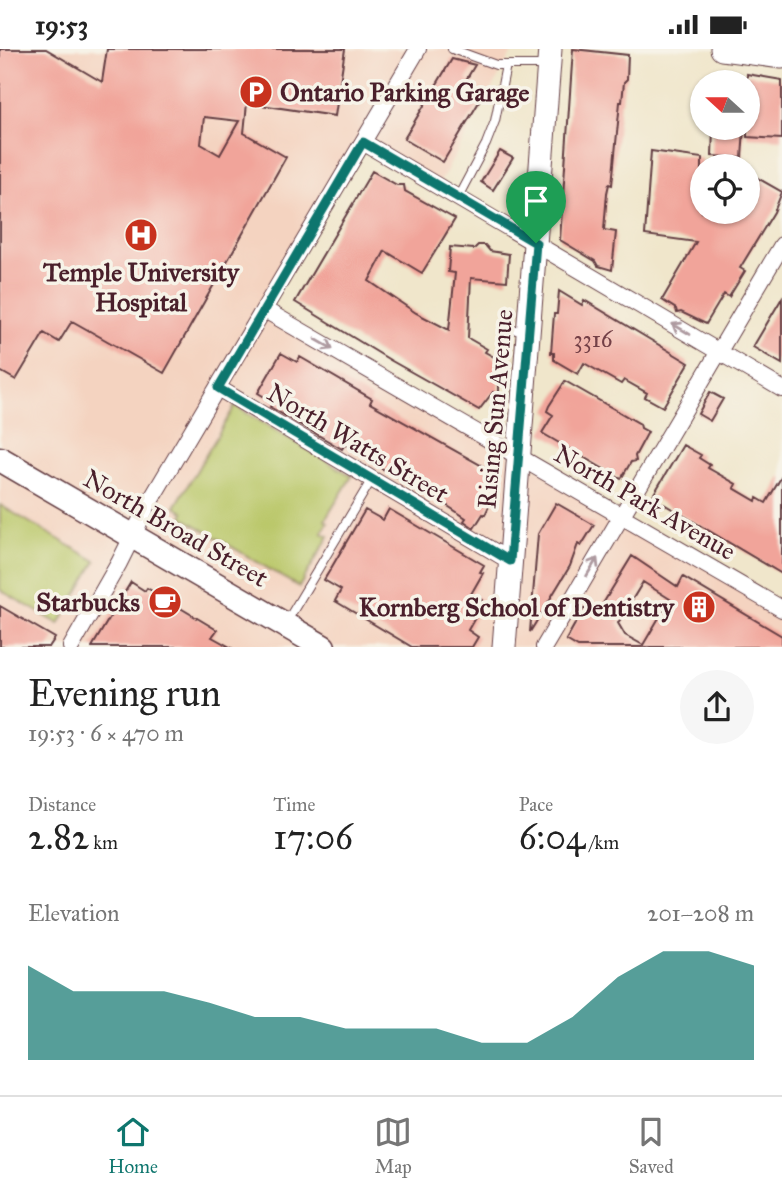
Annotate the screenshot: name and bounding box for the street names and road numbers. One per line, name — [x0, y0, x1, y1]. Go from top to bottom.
street label: Rising Sun Avenue — [470, 308, 520, 510]
street label: North Watts Street — [261, 376, 455, 510]
street label: North Park Avenue — [548, 437, 742, 567]
street label: North Broad Street — [78, 462, 274, 594]

